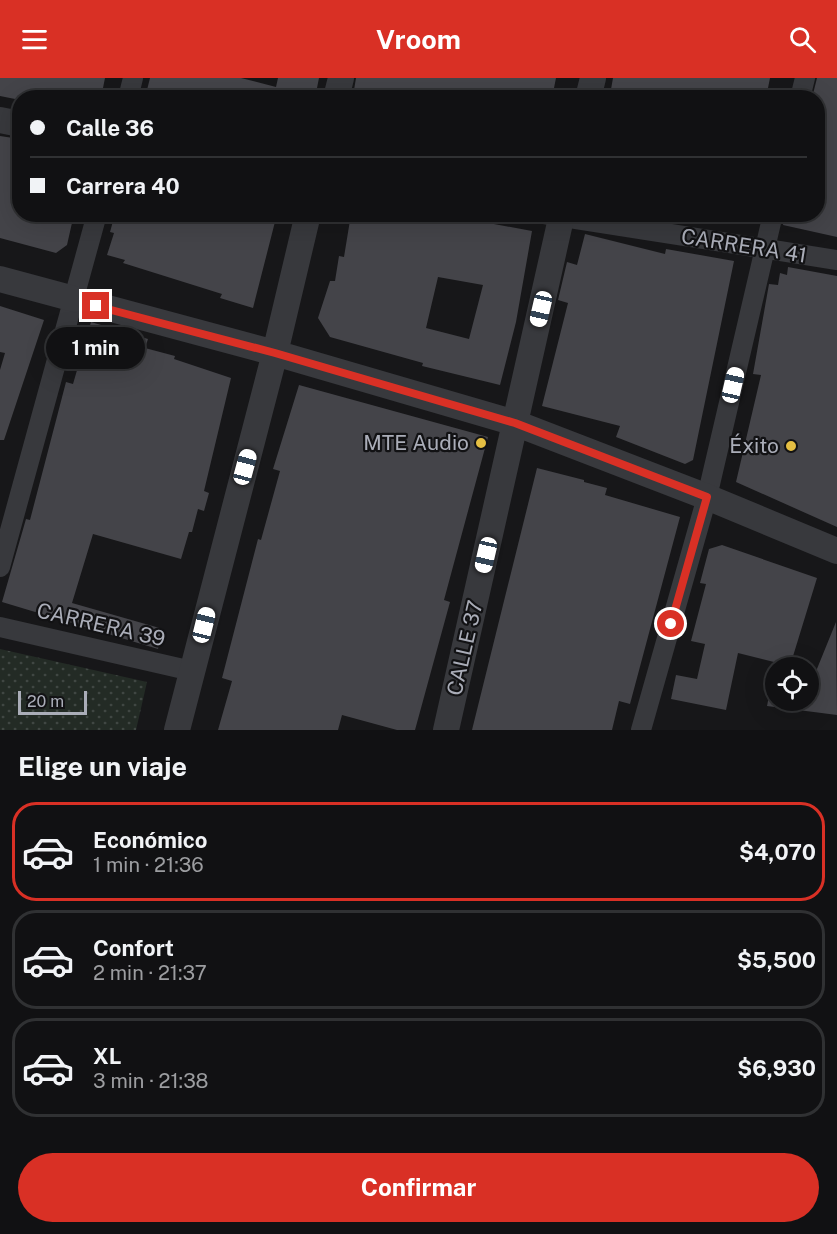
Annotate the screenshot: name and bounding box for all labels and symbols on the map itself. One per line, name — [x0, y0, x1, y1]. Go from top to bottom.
street label: CARRERA 41 — [680, 223, 809, 268]
car — [528, 289, 554, 329]
route end — [82, 292, 109, 319]
callout: 1 min — [46, 327, 146, 369]
car — [720, 365, 746, 405]
place label: MTE Audio — [363, 430, 469, 455]
place label: Éxito — [729, 433, 779, 458]
marker: MTE Audio — [474, 436, 488, 450]
marker: Éxito — [784, 439, 798, 453]
car — [232, 447, 258, 487]
car — [473, 535, 499, 575]
street label: CARRERA 39 — [34, 598, 168, 651]
street label: CALLE 37 — [441, 598, 488, 698]
car — [191, 605, 217, 645]
route start — [657, 610, 684, 637]
scale bar — [18, 688, 87, 716]

